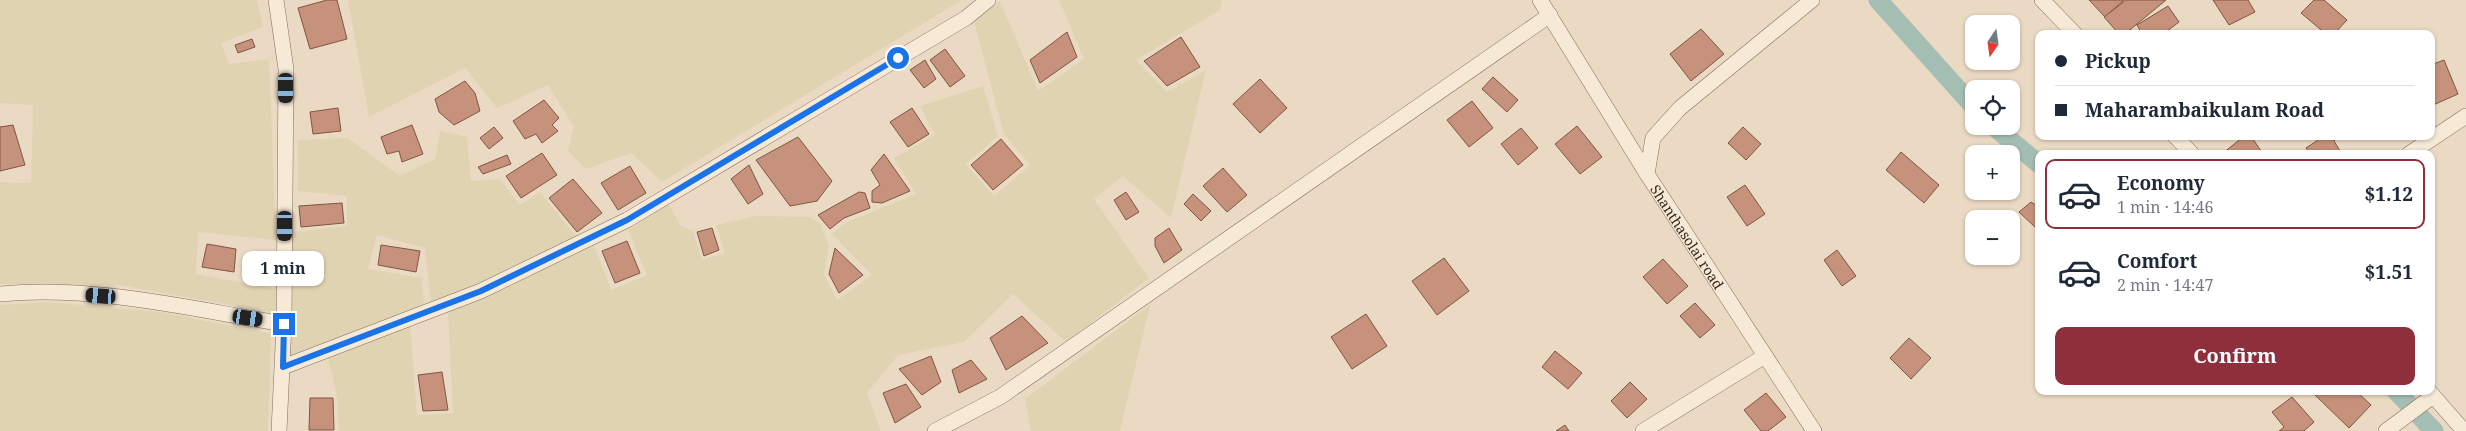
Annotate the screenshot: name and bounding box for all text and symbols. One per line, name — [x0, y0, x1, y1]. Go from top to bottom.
north arrow — [1965, 15, 2020, 70]
map controls — [1965, 15, 2020, 265]
route start — [887, 47, 909, 69]
text: Pickup — [2085, 48, 2151, 74]
car — [278, 73, 293, 103]
button: locate — [1965, 80, 2020, 135]
text: Maharambaikulam Road — [2085, 97, 2324, 123]
button: + — [1965, 145, 2020, 200]
text: Economy — [2117, 170, 2205, 196]
icon: car — [2057, 172, 2102, 217]
street label: Shanthasolai road — [1647, 181, 1729, 293]
text: $1.12 — [2364, 181, 2413, 207]
text: 1 min · 14:46 — [2117, 196, 2213, 218]
button: − — [1965, 210, 2020, 265]
car — [277, 211, 292, 241]
text: Comfort — [2117, 248, 2197, 274]
icon: car — [2057, 250, 2102, 295]
callout: 1 min — [243, 252, 325, 286]
text: 1 min — [260, 257, 306, 279]
text: $1.51 — [2364, 259, 2413, 285]
text: 2 min · 14:47 — [2117, 274, 2213, 296]
car — [85, 287, 116, 305]
car — [232, 308, 263, 328]
route end — [273, 313, 295, 335]
button: Confirm — [2055, 327, 2415, 385]

